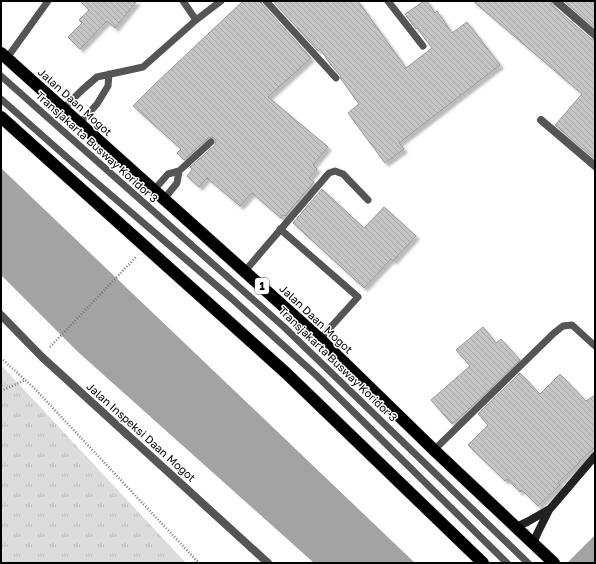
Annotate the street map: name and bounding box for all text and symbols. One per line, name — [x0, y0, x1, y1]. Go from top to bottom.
street label: Jalan Daan Mogot — [36, 65, 115, 138]
street label: Transjakarta Busway Koridor 3 — [34, 88, 161, 205]
road number: 1 — [255, 278, 269, 294]
street label: Jalan Daan Mogot — [277, 281, 356, 356]
street label: Transjakarta Busway Koridor 3 — [276, 304, 400, 424]
street label: Jalan Inspeksi Daan Mogot — [84, 379, 198, 484]

